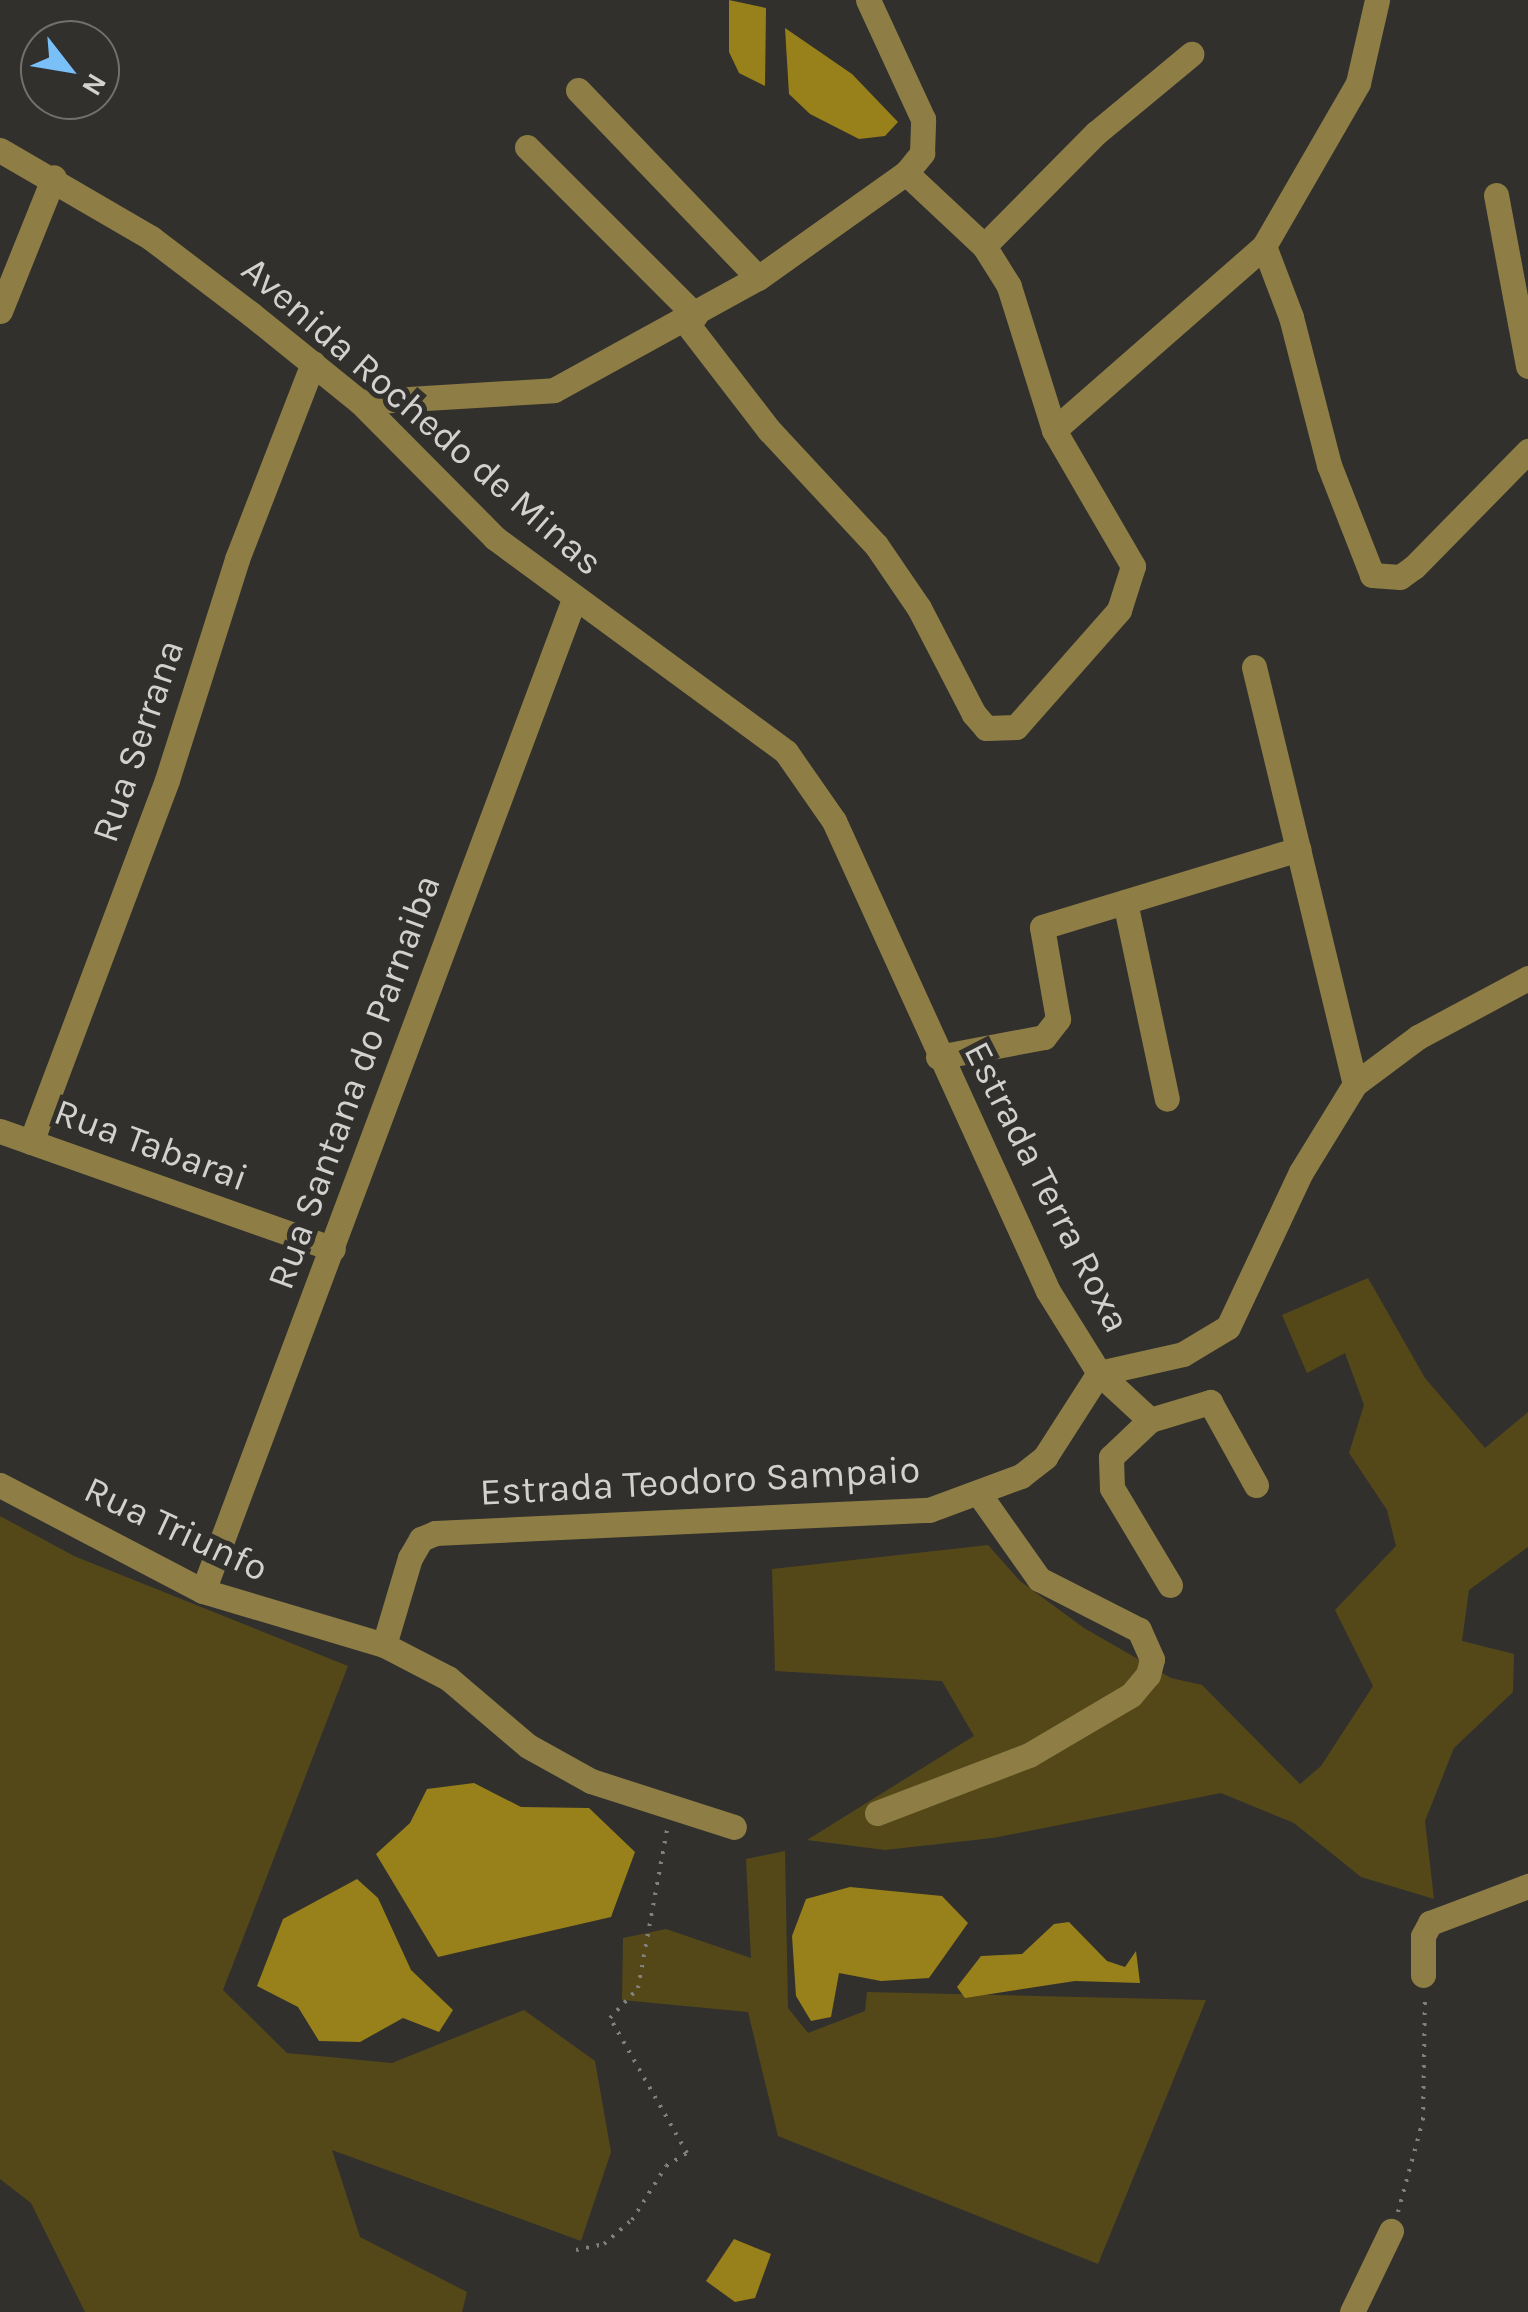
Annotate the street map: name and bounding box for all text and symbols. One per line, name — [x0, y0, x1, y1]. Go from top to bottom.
north arrow — [20, 20, 120, 120]
text: N — [75, 68, 114, 102]
street label: Avenida Rochedo de Minas — [232, 247, 612, 585]
street label: Rua Serrana — [82, 634, 194, 848]
street label: Rua Santana do Parnaiba — [258, 869, 450, 1295]
street label: Estrada Terra Roxa — [954, 1034, 1140, 1340]
street label: Rua Tabarai — [48, 1089, 254, 1201]
street label: Estrada Teodoro Sampaio — [479, 1447, 921, 1515]
street label: Rua Triunfo — [77, 1467, 275, 1591]

